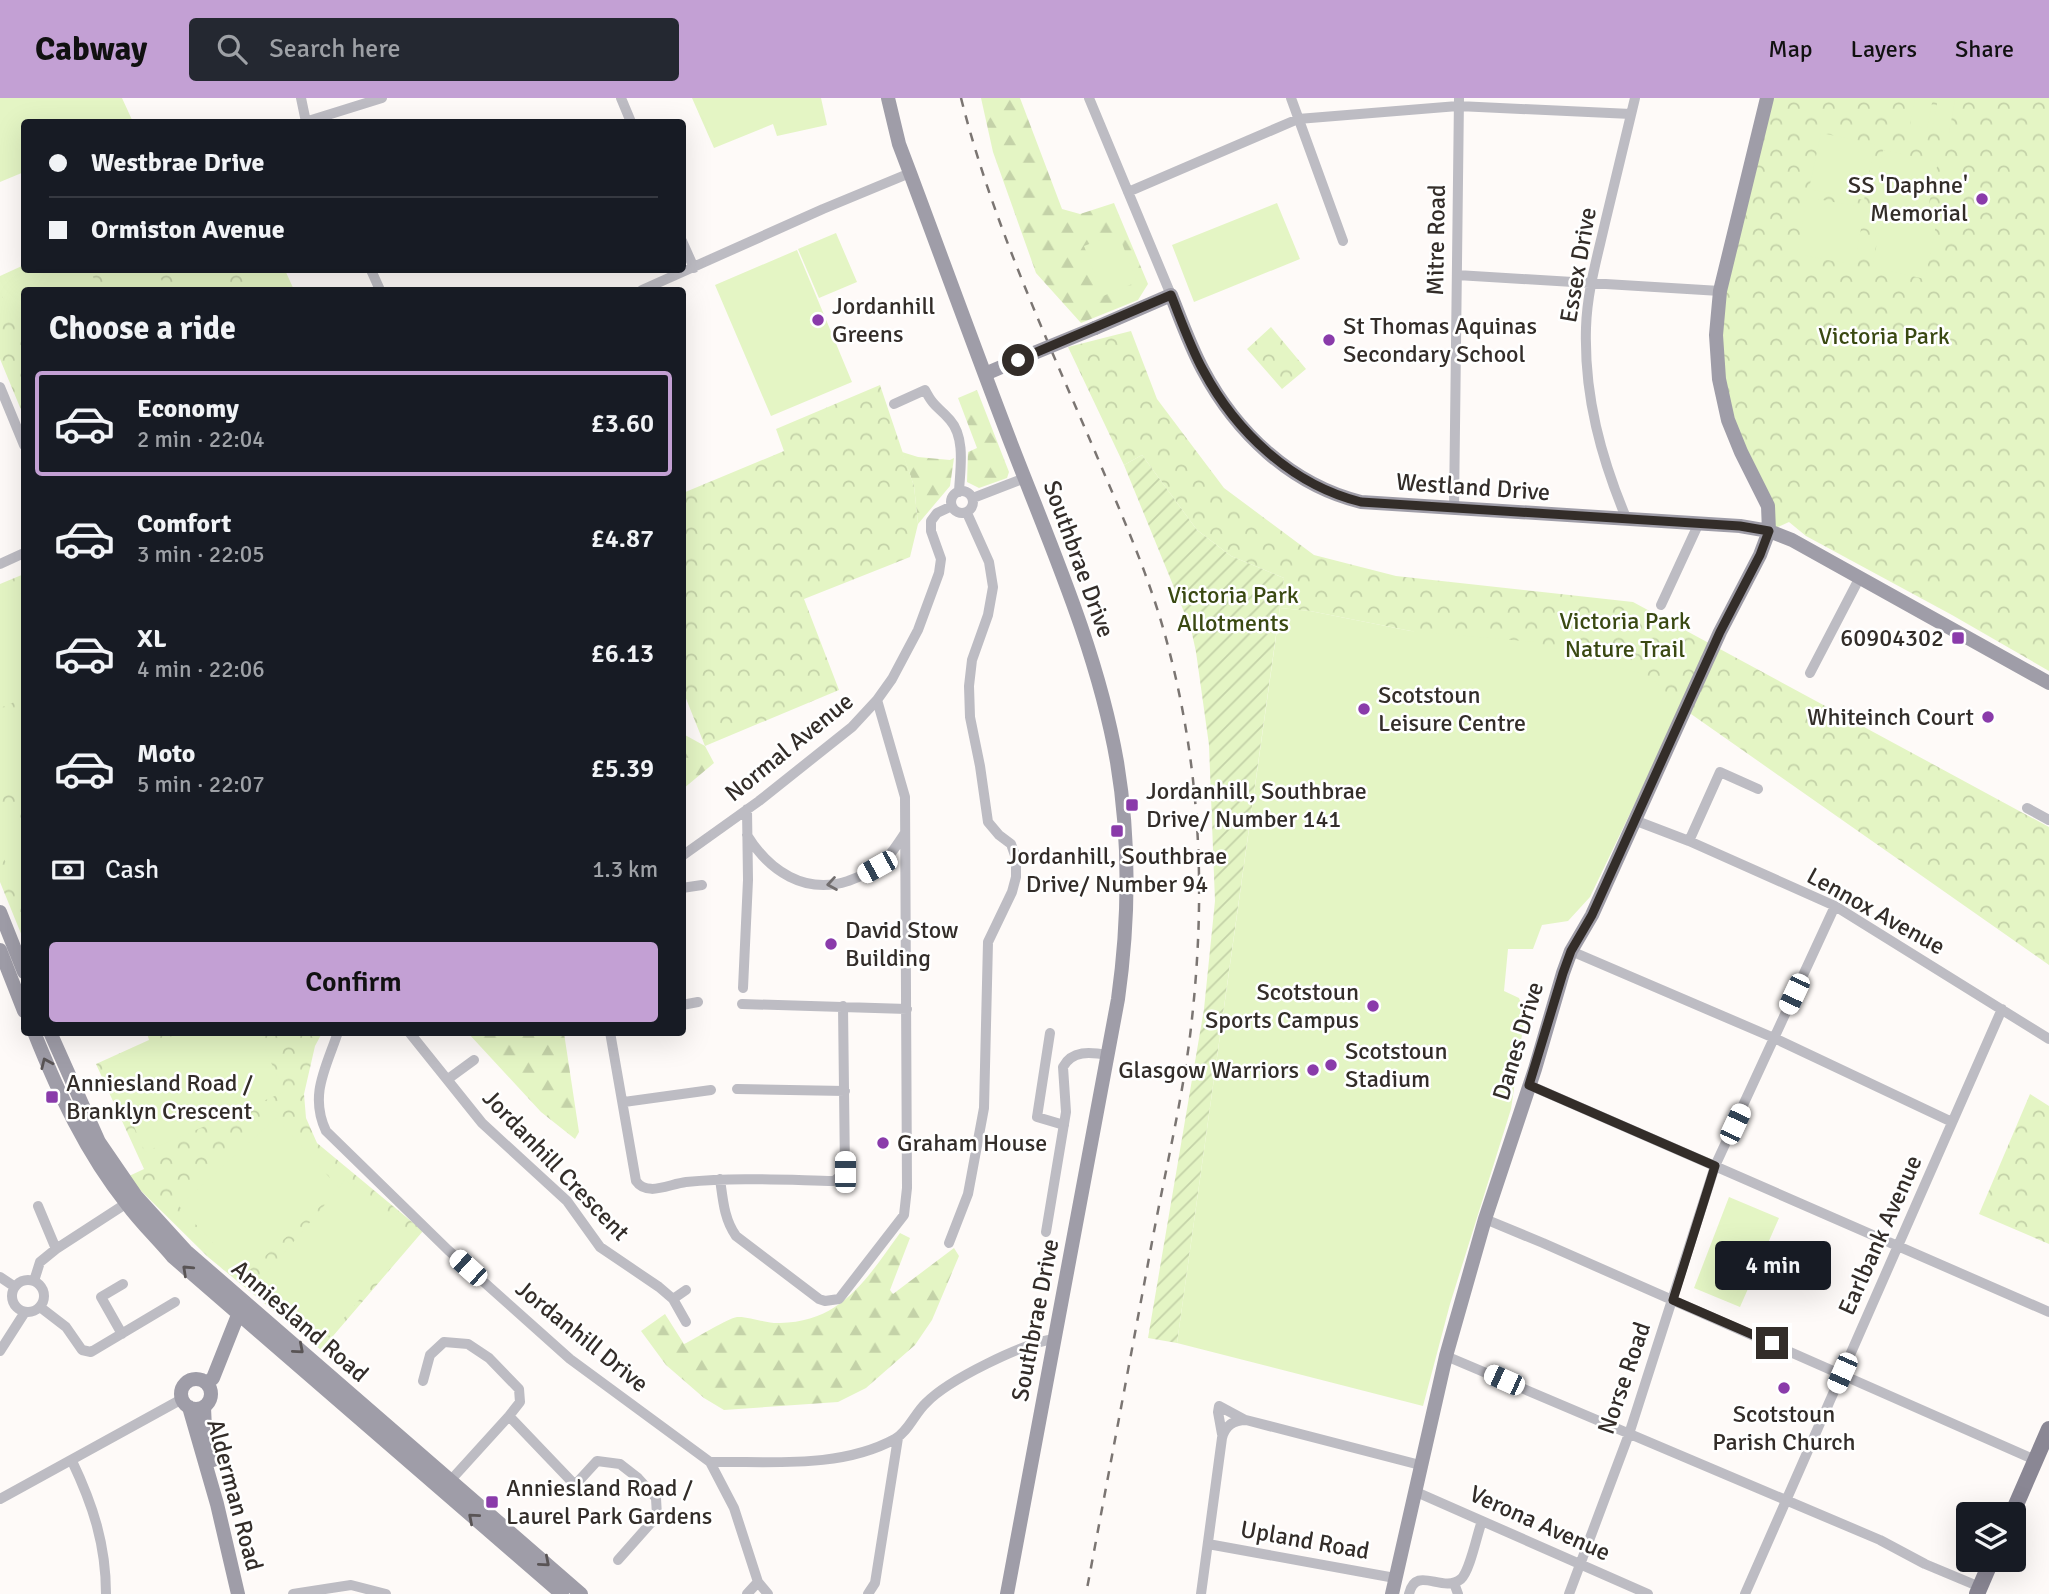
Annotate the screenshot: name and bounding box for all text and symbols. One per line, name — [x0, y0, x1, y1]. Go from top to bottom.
search box — [189, 18, 679, 81]
text: Cabway — [35, 29, 147, 70]
icon: search — [213, 30, 251, 68]
text: Search here — [269, 33, 400, 65]
text: Map — [1768, 34, 1813, 64]
text: Layers — [1851, 34, 1917, 64]
text: Share — [1955, 34, 2014, 64]
text: Westbrae Drive — [91, 147, 264, 179]
place label: SS 'Daphne' Memorial — [1848, 170, 1968, 228]
street label: Mitre Road — [1420, 184, 1452, 296]
marker: SS 'Daphne' Memorial — [1974, 191, 1990, 207]
street label: Essex Drive — [1553, 205, 1603, 325]
text: Ormiston Avenue — [91, 214, 285, 246]
place label: Jordanhill Greens — [832, 291, 935, 349]
text: Choose a ride — [49, 309, 236, 348]
place label: St Thomas Aquinas Secondary School — [1343, 311, 1537, 369]
marker: Jordanhill Greens — [810, 312, 826, 328]
park label: Victoria Park — [1818, 321, 1950, 351]
marker: St Thomas Aquinas Secondary School — [1321, 332, 1337, 348]
route start — [1002, 344, 1034, 376]
icon: car — [53, 392, 116, 455]
text: Economy — [137, 393, 239, 425]
text: £3.60 — [591, 408, 654, 440]
text: 2 min · 22:04 — [137, 425, 265, 454]
street label: Westland Drive — [1395, 467, 1551, 507]
street label: Southbrae Drive — [1037, 476, 1121, 642]
icon: car — [53, 507, 116, 570]
text: Comfort — [137, 508, 231, 540]
text: £4.87 — [591, 523, 654, 555]
text: 3 min · 22:05 — [137, 540, 265, 569]
park label: Victoria Park Allotments — [1167, 580, 1299, 638]
park label: Victoria Park Nature Trail — [1559, 606, 1691, 664]
icon: car — [53, 622, 116, 685]
text: XL — [137, 623, 167, 655]
place label: 60904302 — [1840, 623, 1944, 653]
marker: 60904302 — [1950, 630, 1966, 646]
text: £6.13 — [591, 638, 654, 670]
text: 4 min · 22:06 — [137, 655, 265, 684]
place label: Scotstoun Leisure Centre — [1378, 680, 1526, 738]
street label: Normal Avenue — [719, 686, 859, 808]
marker: Scotstoun Leisure Centre — [1356, 701, 1372, 717]
place label: Whiteinch Court — [1807, 702, 1974, 732]
marker: Whiteinch Court — [1980, 709, 1996, 725]
icon: car — [53, 737, 116, 800]
text: Moto — [137, 738, 195, 770]
text: £5.39 — [591, 753, 654, 785]
text: 5 min · 22:07 — [137, 770, 265, 799]
place label: Jordanhill, Southbrae Drive/ Number 141 — [1146, 776, 1367, 834]
marker: Jordanhill, Southbrae Drive/ Number 141 — [1124, 797, 1140, 813]
marker: Jordanhill, Southbrae Drive/ Number 94 — [1109, 823, 1125, 839]
place label: Jordanhill, Southbrae Drive/ Number 94 — [1007, 841, 1227, 899]
car — [854, 848, 901, 886]
icon: cash — [49, 851, 87, 889]
text: Cash — [105, 854, 159, 886]
text: 1.3 km — [592, 855, 658, 884]
street label: Lennox Avenue — [1802, 861, 1950, 961]
one-way arrow — [826, 876, 838, 891]
place label: David Stow Building — [845, 915, 958, 973]
marker: David Stow Building — [823, 936, 839, 952]
button: Confirm — [49, 942, 658, 1022]
car — [1776, 971, 1813, 1017]
place label: Scotstoun Sports Campus — [1205, 977, 1359, 1035]
street label: Danes Drive — [1486, 978, 1550, 1104]
marker: Scotstoun Sports Campus — [1365, 998, 1381, 1014]
place label: Scotstoun Stadium — [1345, 1036, 1448, 1094]
place label: Glasgow Warriors — [1118, 1055, 1299, 1085]
marker: Scotstoun Stadium — [1323, 1057, 1339, 1073]
one-way arrow — [41, 1058, 55, 1070]
marker: Glasgow Warriors — [1305, 1062, 1321, 1078]
place label: Anniesland Road / Branklyn Crescent — [66, 1068, 253, 1126]
street label: Jordanhill Crescent — [476, 1083, 636, 1247]
marker: Anniesland Road / Branklyn Crescent — [44, 1089, 60, 1105]
car — [1717, 1101, 1754, 1147]
place label: Graham House — [897, 1128, 1047, 1158]
marker: Graham House — [875, 1135, 891, 1151]
street label: Earlbank Avenue — [1831, 1150, 1929, 1320]
car — [835, 1151, 856, 1193]
street label: Southbrae Drive — [1005, 1236, 1065, 1404]
callout: 4 min — [1714, 1242, 1830, 1290]
car — [446, 1246, 491, 1290]
text: 4 min — [1745, 1251, 1801, 1280]
street label: Anniesland Road — [225, 1253, 375, 1389]
one-way arrow — [182, 1265, 195, 1278]
street label: Jordanhill Drive — [510, 1273, 654, 1399]
street label: Norse Road — [1591, 1318, 1657, 1438]
route end — [1756, 1327, 1788, 1359]
one-way arrow — [291, 1341, 304, 1353]
car — [1824, 1350, 1861, 1396]
car — [1481, 1362, 1528, 1398]
marker: Scotstoun Parish Church — [1776, 1380, 1792, 1396]
place label: Scotstoun Parish Church — [1712, 1399, 1856, 1457]
street label: Alderman Road — [200, 1416, 270, 1574]
place label: Anniesland Road / Laurel Park Gardens — [506, 1473, 712, 1531]
street label: Verona Avenue — [1465, 1479, 1615, 1567]
marker: Anniesland Road / Laurel Park Gardens — [484, 1494, 500, 1510]
map controls — [1956, 1502, 2026, 1572]
button: layers — [1956, 1502, 2026, 1572]
one-way arrow — [469, 1514, 482, 1526]
street label: Upland Road — [1238, 1514, 1372, 1566]
one-way arrow — [537, 1554, 550, 1566]

